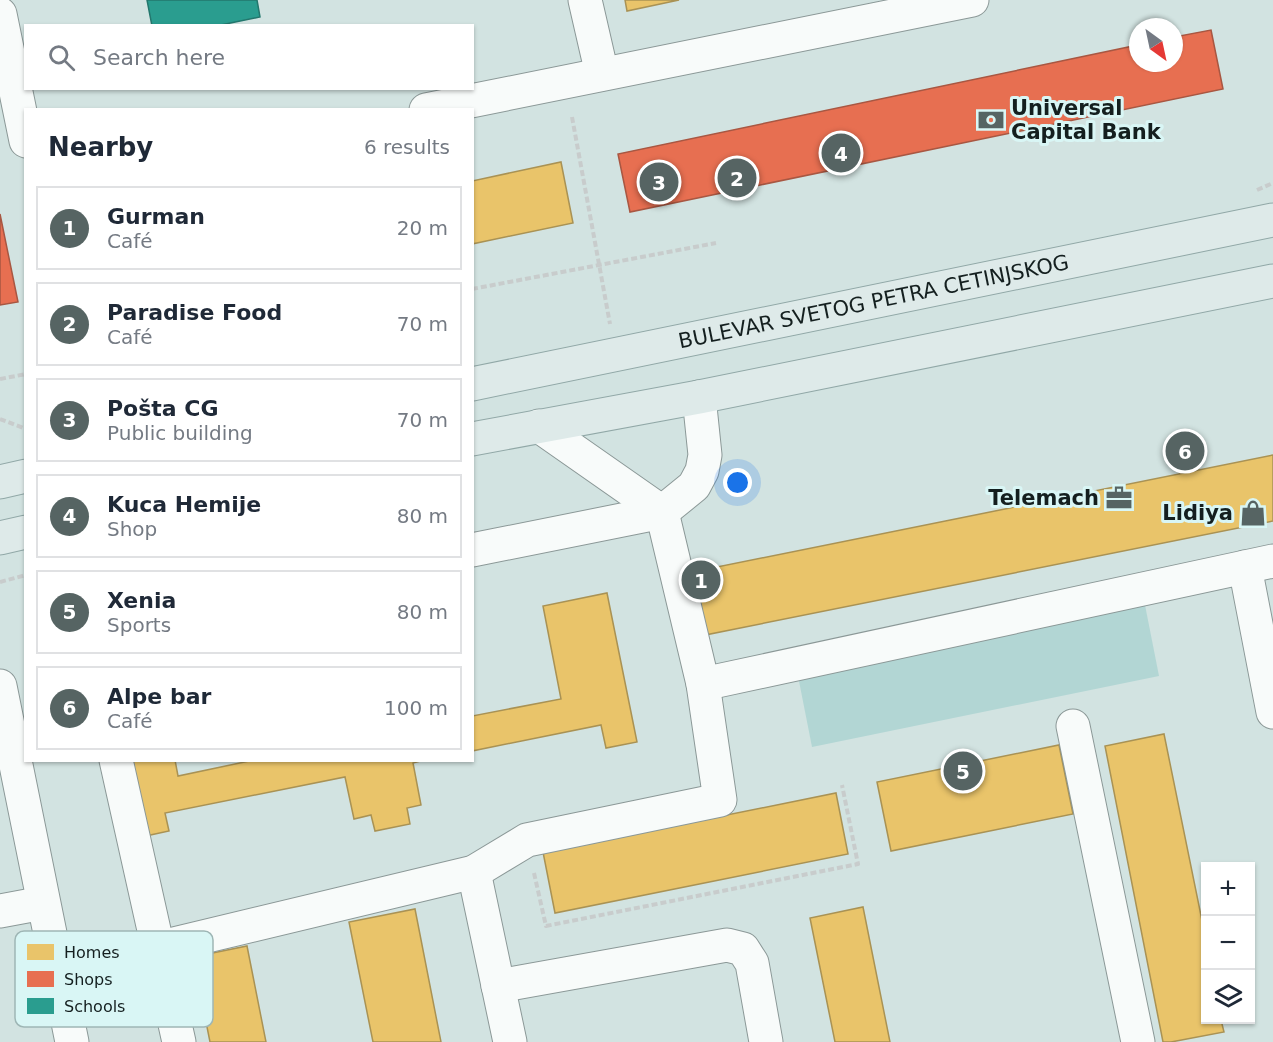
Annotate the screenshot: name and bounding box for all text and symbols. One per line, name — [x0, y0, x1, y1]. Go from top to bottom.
north arrow — [1129, 18, 1183, 72]
search box — [24, 24, 474, 90]
icon: search — [45, 41, 78, 74]
text: Search here — [93, 45, 225, 70]
place label: Universal Capital Bank — [1011, 96, 1162, 144]
bank icon: Universal Capital Bank — [976, 105, 1006, 135]
pin: 4 — [822, 130, 860, 176]
text: Nearby — [48, 132, 153, 162]
text: 6 results — [364, 135, 450, 159]
pin: 2 — [718, 156, 756, 201]
pin: 3 — [640, 160, 678, 204]
text: Gurman — [107, 204, 205, 229]
text: 1 — [63, 216, 76, 240]
text: 20 m — [397, 216, 448, 240]
text: Café — [107, 229, 153, 253]
street label: BULEVAR SVETOG PETRA CETINJSKOG — [676, 250, 1071, 353]
text: Paradise Food — [107, 300, 282, 325]
text: 2 — [63, 312, 76, 336]
text: 70 m — [397, 312, 448, 336]
text: Café — [107, 325, 153, 349]
text: Pošta CG — [107, 396, 219, 421]
text: 3 — [63, 408, 76, 432]
text: 70 m — [397, 408, 448, 432]
text: Public building — [107, 421, 253, 445]
pin: 6 — [1166, 428, 1204, 474]
your location — [723, 468, 752, 497]
office icon: Telemach — [1104, 483, 1134, 513]
place label: Telemach — [988, 486, 1099, 510]
text: Kuca Hemije — [107, 492, 261, 517]
shop icon: Lidiya — [1238, 498, 1268, 528]
place label: Lidiya — [1162, 501, 1233, 525]
text: 4 — [63, 504, 76, 528]
text: 80 m — [397, 504, 448, 528]
text: Shop — [107, 517, 157, 541]
pin: 1 — [682, 558, 720, 602]
text: Xenia — [107, 588, 176, 613]
text: 5 — [63, 600, 76, 624]
text: 80 m — [397, 600, 448, 624]
text: Sports — [107, 613, 171, 637]
text: Alpe bar — [107, 684, 211, 709]
text: 6 — [63, 696, 76, 720]
text: 100 m — [384, 696, 448, 720]
text: Café — [107, 709, 153, 733]
pin: 5 — [944, 748, 982, 794]
map controls — [1201, 862, 1255, 1024]
button: + — [1201, 862, 1255, 916]
button: − — [1201, 916, 1255, 970]
legend — [15, 931, 213, 1027]
text: Homes — [64, 943, 120, 962]
text: Shops — [64, 970, 113, 989]
button: layers — [1201, 970, 1255, 1024]
text: Schools — [64, 997, 125, 1016]

